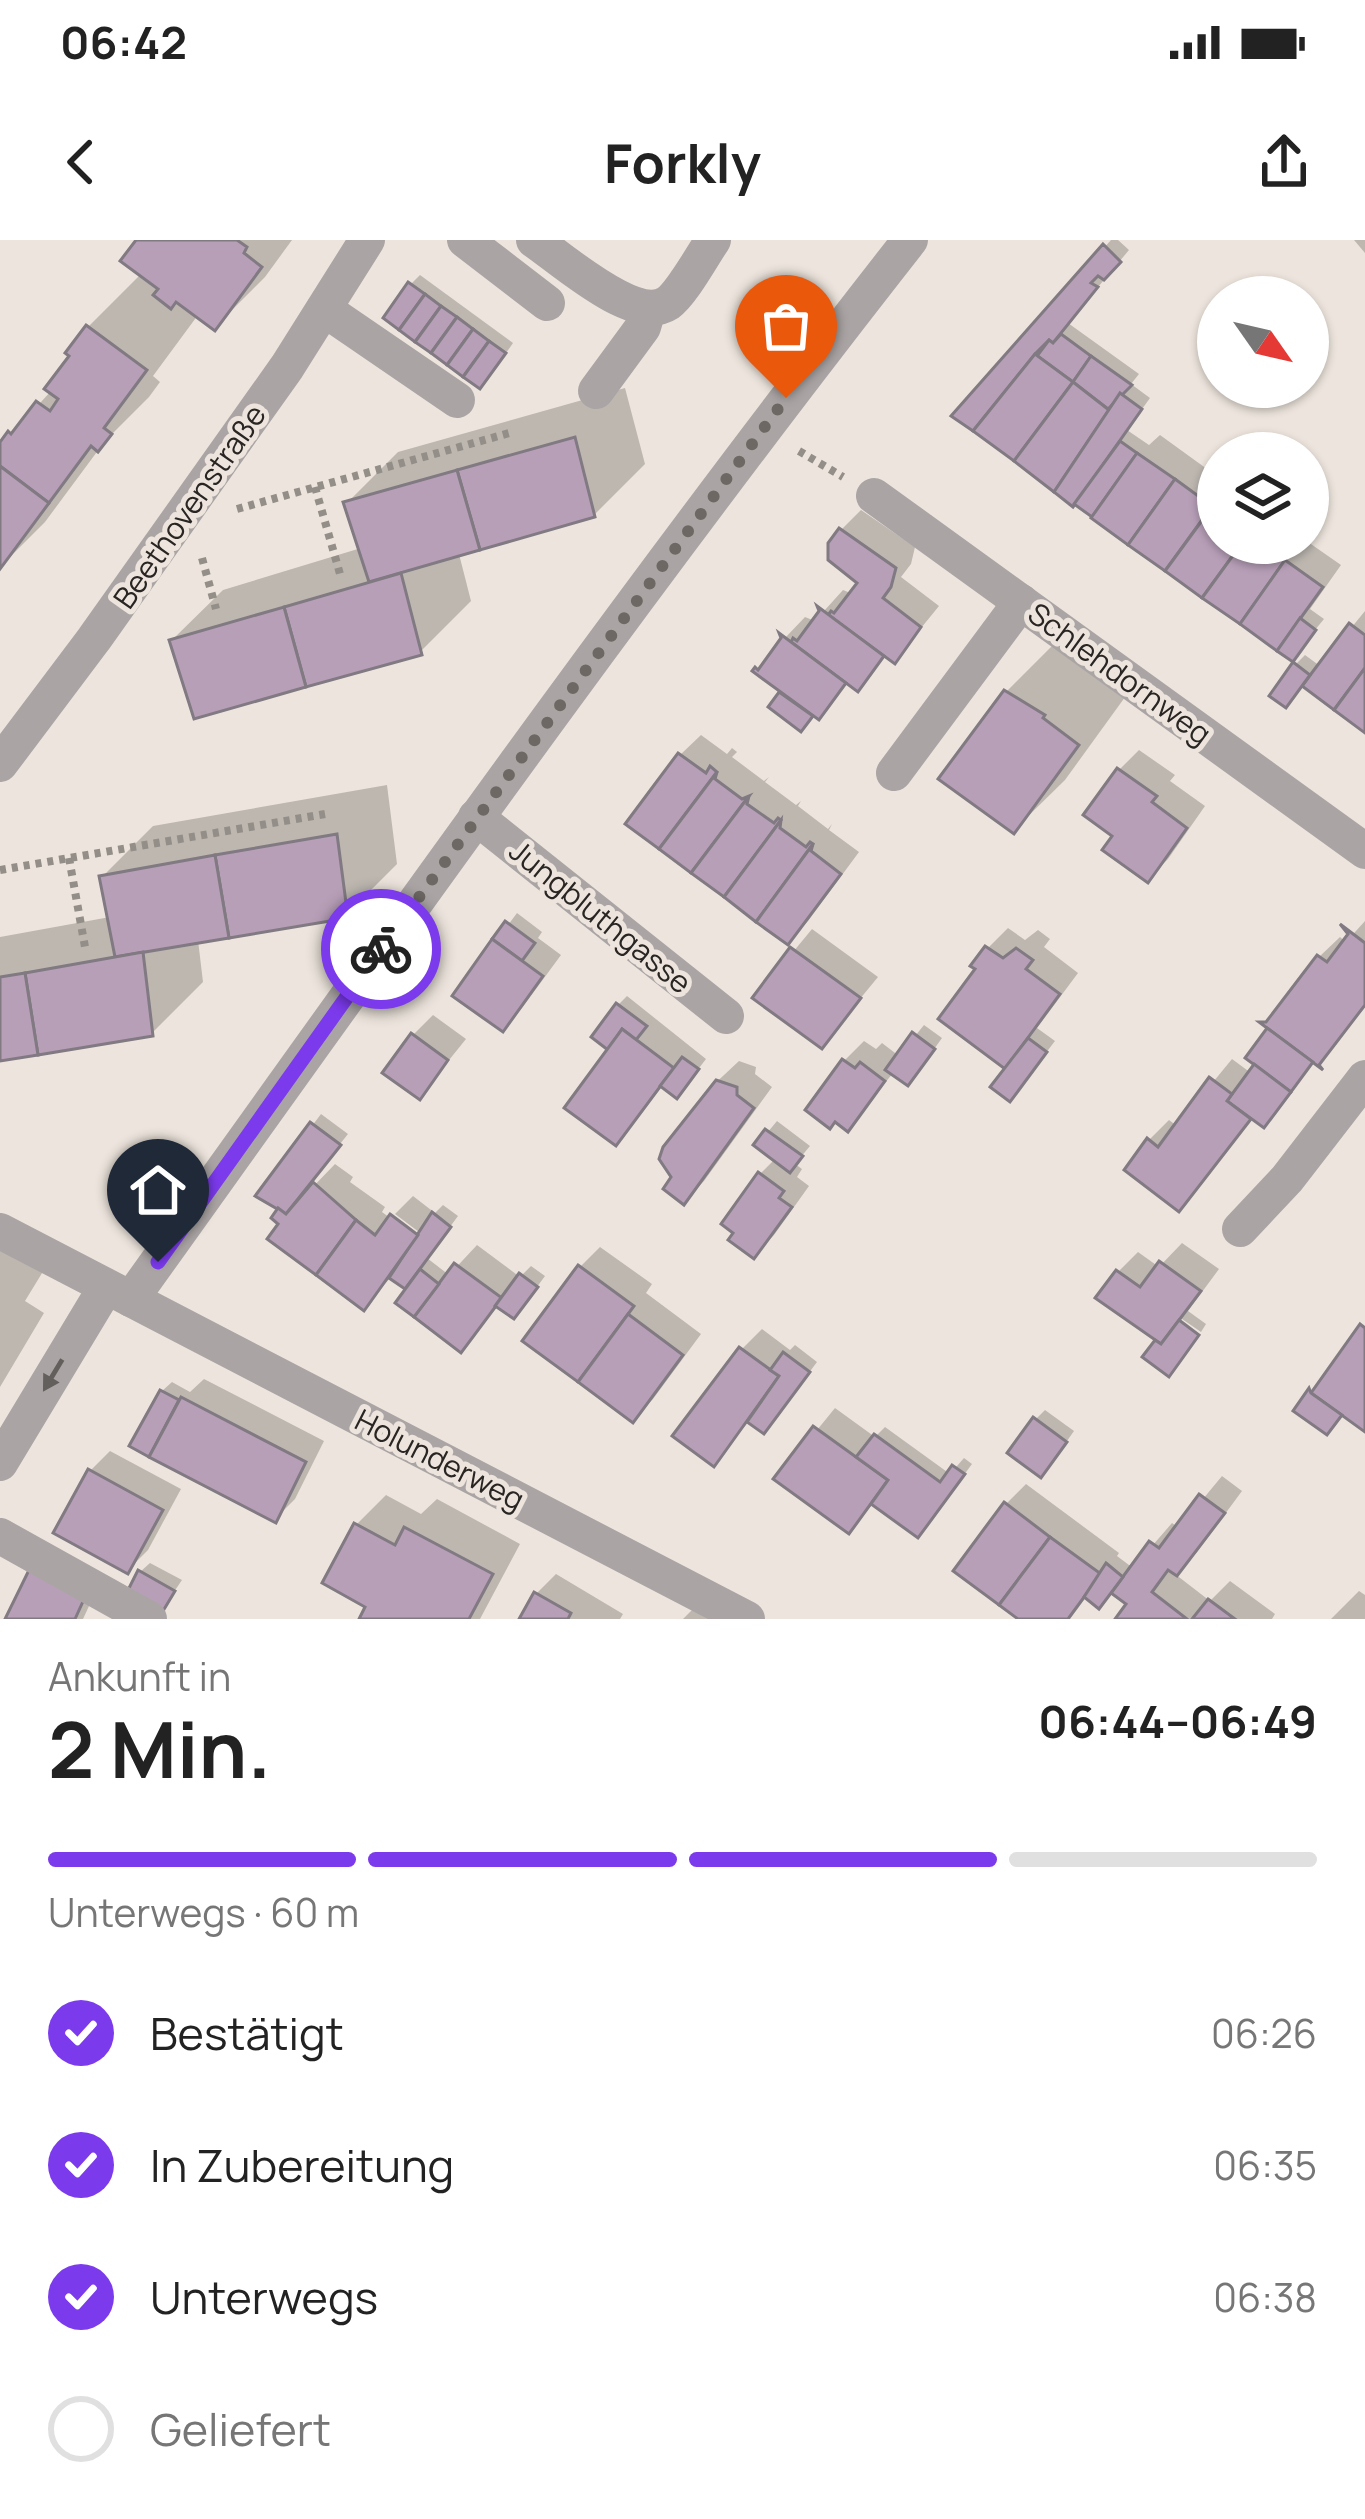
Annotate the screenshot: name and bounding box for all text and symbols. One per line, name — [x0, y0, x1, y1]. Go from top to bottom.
text: 06:42 — [60, 11, 187, 73]
text: Forkly — [604, 125, 761, 199]
icon: back — [48, 129, 114, 195]
icon: share — [1251, 129, 1317, 195]
pin — [735, 275, 837, 398]
north arrow — [1197, 276, 1329, 408]
map controls — [1197, 276, 1329, 564]
icon: bag — [753, 293, 819, 359]
street label: Beethovenstraße — [103, 396, 275, 616]
button: layers — [1197, 432, 1329, 564]
street label: Schlehdornweg — [1020, 593, 1220, 753]
street label: Jungbluthgasse — [501, 830, 701, 1002]
courier — [321, 889, 441, 1009]
icon: bike — [348, 916, 414, 982]
pin — [107, 1139, 209, 1262]
icon: home — [125, 1157, 191, 1223]
one-way arrow — [43, 1358, 64, 1392]
street label: Holunderweg — [348, 1399, 532, 1519]
text: Ankunft in — [48, 1649, 231, 1703]
text: 06:44–06:49 — [1038, 1690, 1317, 1752]
text: 2 Min. — [48, 1695, 271, 1801]
text: Unterwegs · 60 m — [48, 1885, 359, 1939]
icon: check — [48, 2000, 114, 2066]
text: Bestätigt — [150, 2002, 344, 2064]
text: 06:26 — [1211, 2006, 1317, 2060]
icon: check — [48, 2132, 114, 2198]
text: In Zubereitung — [150, 2134, 454, 2196]
text: 06:35 — [1213, 2138, 1317, 2192]
icon: check — [48, 2264, 114, 2330]
text: Unterwegs — [150, 2266, 378, 2328]
text: 06:38 — [1213, 2270, 1317, 2324]
text: Geliefert — [150, 2398, 331, 2460]

